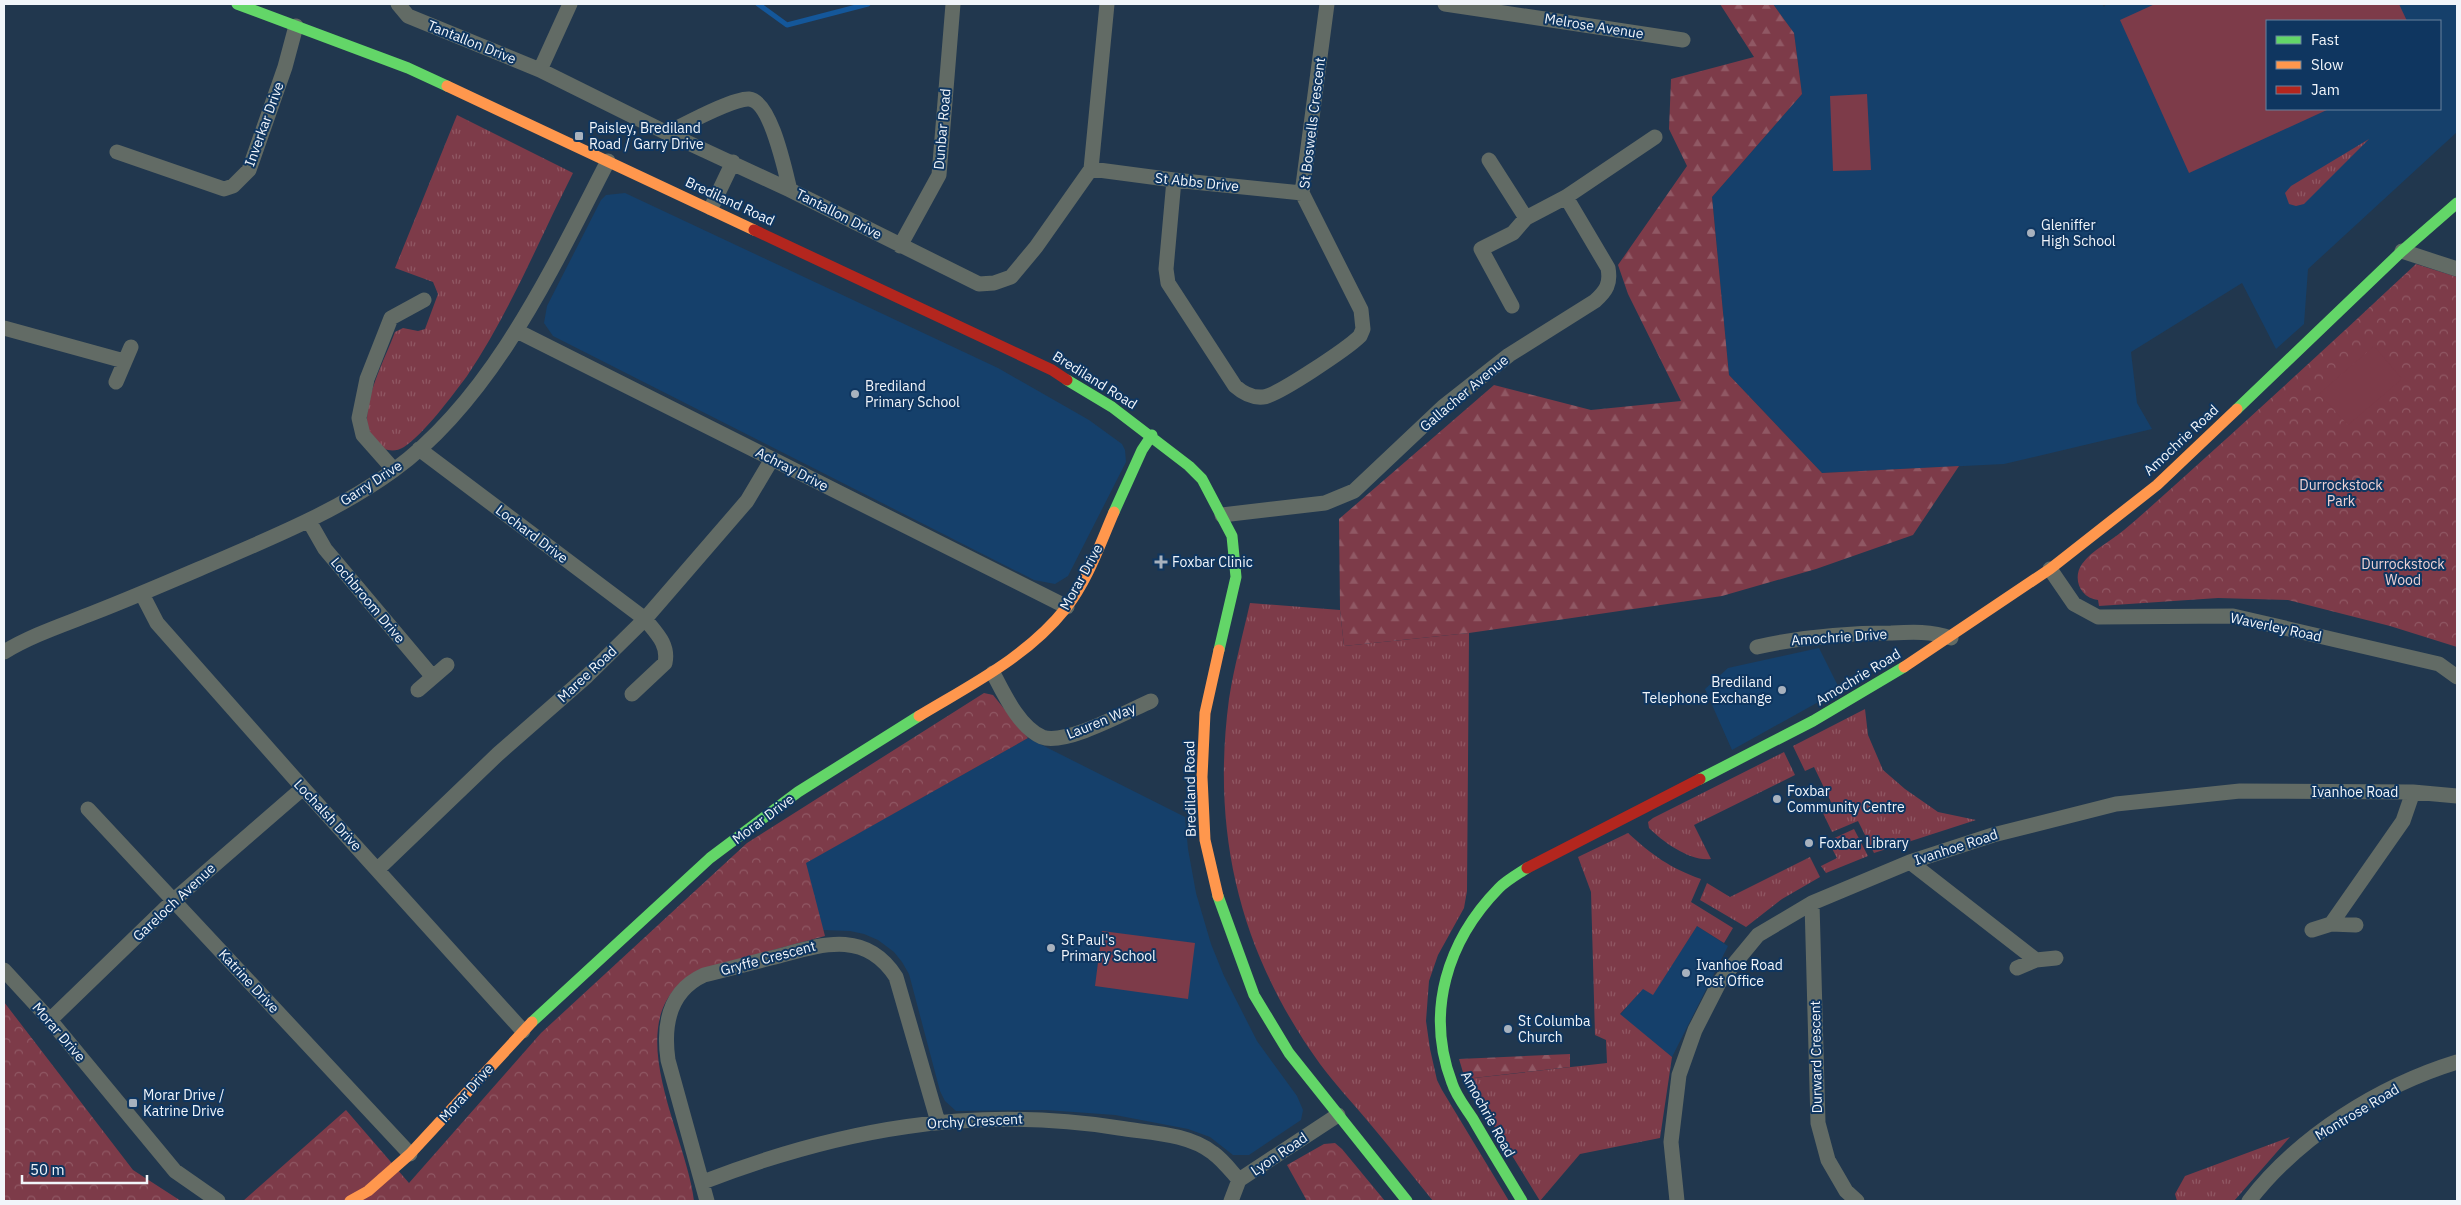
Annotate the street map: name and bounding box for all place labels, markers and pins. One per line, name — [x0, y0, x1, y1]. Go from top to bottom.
place label: Paisley, Brediland Road / Garry Drive — [589, 119, 704, 153]
marker: Paisley, Brediland Road / Garry Drive — [573, 130, 585, 142]
place label: Gleniffer High School — [2041, 216, 2116, 250]
marker: Gleniffer High School — [2025, 227, 2037, 239]
place label: Brediland Primary School — [865, 377, 960, 411]
marker: Brediland Primary School — [849, 388, 861, 400]
place label: Foxbar Clinic — [1172, 553, 1253, 571]
marker: Foxbar Clinic — [1154, 555, 1168, 569]
place label: Brediland Telephone Exchange — [1642, 673, 1772, 707]
marker: Brediland Telephone Exchange — [1776, 684, 1788, 696]
place label: Foxbar Community Centre — [1787, 782, 1905, 816]
marker: Foxbar Community Centre — [1771, 793, 1783, 805]
place label: Foxbar Library — [1819, 834, 1909, 852]
marker: Foxbar Library — [1803, 837, 1815, 849]
place label: St Paul's Primary School — [1061, 931, 1156, 965]
marker: St Paul's Primary School — [1045, 942, 1057, 954]
place label: Ivanhoe Road Post Office — [1696, 956, 1783, 990]
marker: Ivanhoe Road Post Office — [1680, 967, 1692, 979]
place label: St Columba Church — [1518, 1012, 1591, 1046]
marker: St Columba Church — [1502, 1023, 1514, 1035]
place label: Morar Drive / Katrine Drive — [143, 1086, 224, 1120]
marker: Morar Drive / Katrine Drive — [127, 1097, 139, 1109]

